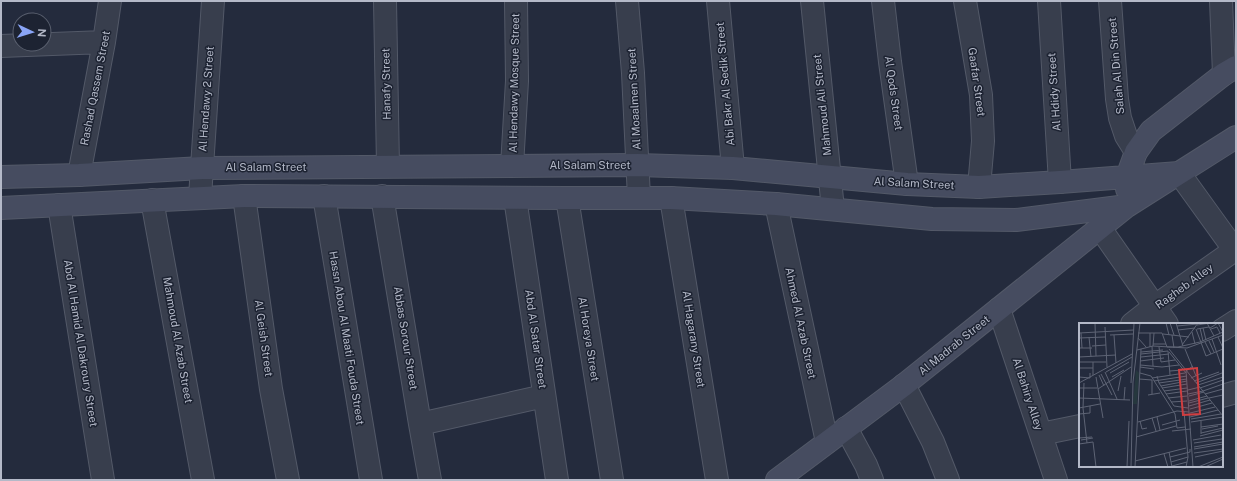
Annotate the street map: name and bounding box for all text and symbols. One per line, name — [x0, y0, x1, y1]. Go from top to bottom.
north arrow — [12, 12, 52, 52]
street label: Al Hendawy Mosque Street — [507, 13, 521, 153]
street label: Salah Al Din Street — [1106, 17, 1126, 115]
street label: Abi Bakr Al Sedik Street — [714, 22, 736, 146]
text: N — [36, 28, 48, 37]
street label: Rashad Qassem Street — [78, 30, 112, 146]
street label: Al Hendawy 2 Street — [196, 46, 216, 152]
street label: Gaafar Street — [966, 47, 988, 117]
street label: Hanafy Street — [379, 48, 393, 120]
street label: Al Moaalmen Street — [625, 48, 643, 150]
street label: Al Hdidy Street — [1045, 52, 1063, 132]
street label: Mahmoud Ali Street — [811, 54, 833, 156]
street label: Al Qods Street — [883, 55, 905, 131]
street label: Al Salam Street — [550, 159, 630, 171]
street label: Al Salam Street — [226, 161, 306, 173]
street label: Al Salam Street — [873, 175, 955, 191]
street label: Hassn Abou Al Maati Fouda Street — [327, 250, 367, 426]
street label: Abd Al Hamid Al Dakroury Street — [62, 259, 100, 427]
street label: Ragheb Alley — [1153, 261, 1215, 311]
street label: Ahmed Al Azab Street — [783, 266, 819, 380]
street label: Mahmoud Al Azab Street — [161, 276, 195, 404]
street label: Abbas Sorour Street — [392, 285, 420, 391]
street label: Abd Al Satar Street — [523, 289, 549, 389]
street label: Al Hagarany Street — [680, 290, 708, 388]
street label: Al Horeya Street — [576, 296, 602, 382]
street label: Al Geish Street — [253, 299, 275, 377]
street label: Al Madrab Street — [916, 313, 992, 377]
inset map — [1079, 323, 1223, 467]
street label: Al Bahiry Alley — [1011, 356, 1045, 432]

